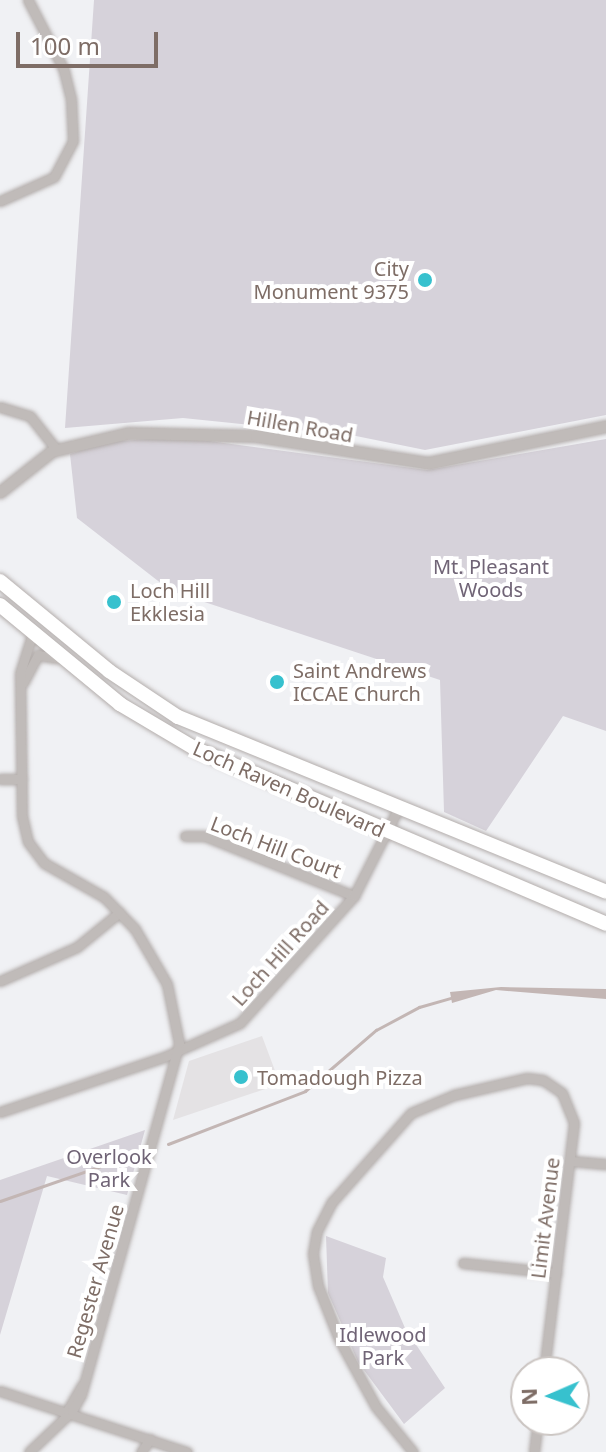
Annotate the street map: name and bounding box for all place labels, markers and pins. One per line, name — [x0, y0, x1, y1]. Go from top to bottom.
place label: City Monument 9375 — [254, 256, 409, 303]
marker: City Monument 9375 — [416, 271, 434, 289]
place label: Loch Hill Ekklesia — [130, 578, 210, 625]
marker: Loch Hill Ekklesia — [105, 593, 123, 611]
place label: Saint Andrews ICCAE Church — [293, 658, 427, 705]
marker: Saint Andrews ICCAE Church — [268, 673, 286, 691]
place label: Tomadough Pizza — [257, 1065, 423, 1089]
marker: Tomadough Pizza — [232, 1068, 250, 1086]

